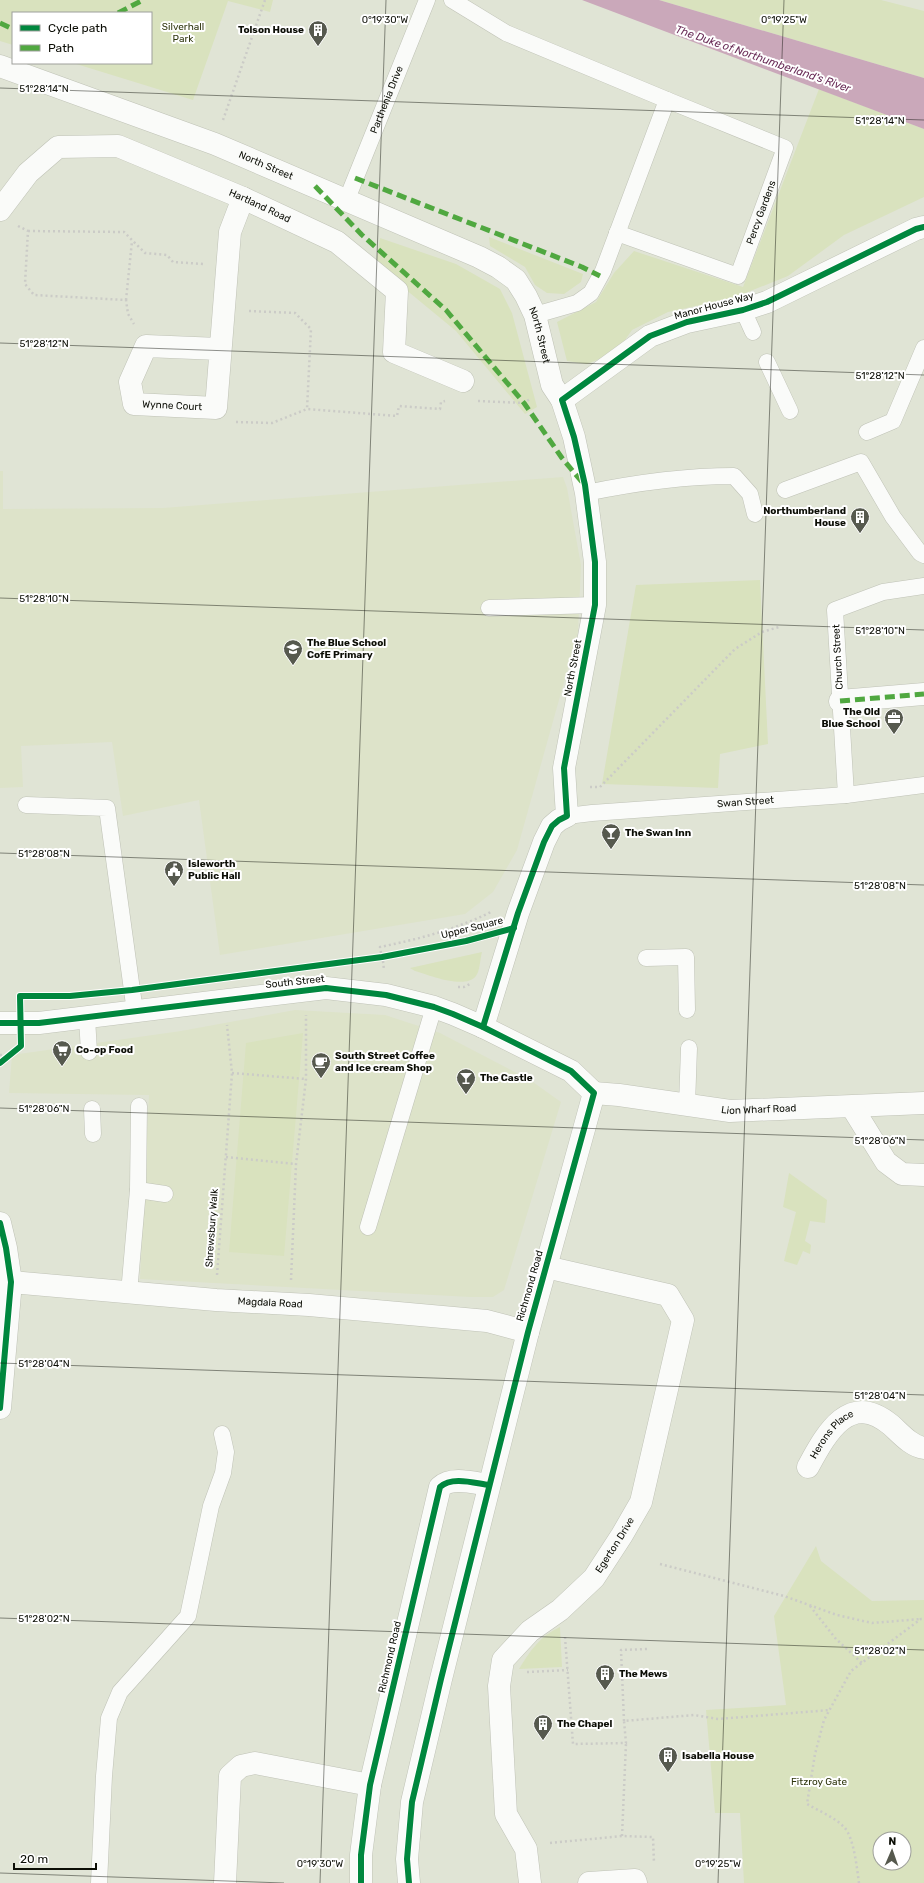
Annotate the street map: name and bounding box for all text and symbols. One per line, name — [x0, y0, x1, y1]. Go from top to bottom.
legend — [12, 12, 152, 64]
text: 0°19'30"W — [362, 14, 408, 26]
text: 0°19'25"W — [761, 14, 807, 26]
building icon: Tolson House — [307, 19, 329, 47]
text: Cycle path — [48, 21, 107, 35]
park label: Silverhall Park — [162, 21, 204, 45]
water label: The Duke of Northumberland's River — [674, 23, 853, 95]
place label: Tolson House — [238, 24, 304, 36]
text: Path — [48, 41, 74, 55]
street label: Parthenia Drive — [368, 64, 406, 135]
text: 51°28'14"N — [19, 83, 69, 95]
text: 51°28'14"N — [855, 115, 905, 127]
street label: North Street — [237, 149, 295, 183]
street label: Percy Gardens — [744, 179, 779, 246]
street label: Hartland Road — [227, 187, 292, 225]
street label: Manor House Way — [673, 289, 756, 322]
street label: North Street — [526, 305, 553, 365]
text: 51°28'12"N — [19, 338, 69, 350]
text: 51°28'12"N — [855, 370, 905, 382]
street label: Wynne Court — [142, 398, 202, 413]
place label: Northumberland House — [763, 505, 846, 529]
building icon: Northumberland House — [849, 506, 871, 534]
text: 51°28'10"N — [19, 593, 69, 605]
street label: Church Street — [830, 624, 846, 690]
text: 51°28'10"N — [855, 625, 905, 637]
place label: The Blue School CofE Primary — [307, 637, 386, 661]
school or university icon: The Blue School CofE Primary — [282, 638, 304, 666]
street label: North Street — [562, 638, 584, 698]
place label: The Old Blue School — [822, 706, 880, 730]
office icon: The Old Blue School — [883, 707, 905, 735]
street label: Swan Street — [717, 794, 774, 810]
bar icon: The Swan Inn — [600, 822, 622, 850]
place label: The Swan Inn — [625, 827, 691, 839]
text: 51°28'08"N — [18, 848, 70, 860]
place label: Isleworth Public Hall — [188, 858, 240, 882]
public building icon: Isleworth Public Hall — [163, 859, 185, 887]
text: 51°28'08"N — [854, 880, 906, 892]
street label: Upper Square — [440, 914, 505, 942]
street label: South Street — [265, 973, 325, 991]
supermarket icon: Co-op Food — [51, 1039, 73, 1067]
place label: Co-op Food — [76, 1044, 133, 1056]
place label: South Street Coffee and Ice cream Shop — [335, 1050, 435, 1074]
cafe icon: South Street Coffee and Ice cream Shop — [310, 1051, 332, 1079]
bar icon: The Castle — [455, 1067, 477, 1095]
place label: The Castle — [480, 1072, 533, 1084]
street label: Lion Wharf Road — [720, 1102, 797, 1117]
text: 51°28'06"N — [18, 1103, 70, 1115]
text: 51°28'06"N — [854, 1135, 906, 1147]
street label: Shrewsbury Walk — [203, 1188, 221, 1268]
street label: Richmond Road — [514, 1249, 546, 1323]
street label: Magdala Road — [237, 1295, 303, 1311]
text: 51°28'04"N — [18, 1358, 70, 1370]
text: 51°28'04"N — [854, 1390, 906, 1402]
street label: Herons Place — [808, 1408, 856, 1461]
street label: Egerton Drive — [593, 1515, 637, 1575]
text: 51°28'02"N — [18, 1613, 70, 1625]
street label: Richmond Road — [376, 1620, 404, 1694]
text: 51°28'02"N — [854, 1645, 906, 1657]
building icon: The Mews — [594, 1663, 616, 1691]
place label: The Mews — [619, 1668, 668, 1680]
building icon: The Chapel — [532, 1713, 554, 1741]
place label: The Chapel — [557, 1718, 612, 1730]
building icon: Isabella House — [657, 1745, 679, 1773]
place label: Isabella House — [682, 1750, 754, 1762]
park label: Fitzroy Gate — [791, 1776, 847, 1788]
north arrow — [872, 1831, 912, 1871]
text: N — [888, 1835, 897, 1848]
scale bar — [14, 1845, 96, 1871]
text: 20 m — [20, 1852, 48, 1866]
text: 0°19'30"W — [297, 1858, 343, 1870]
text: 0°19'25"W — [695, 1858, 741, 1870]

